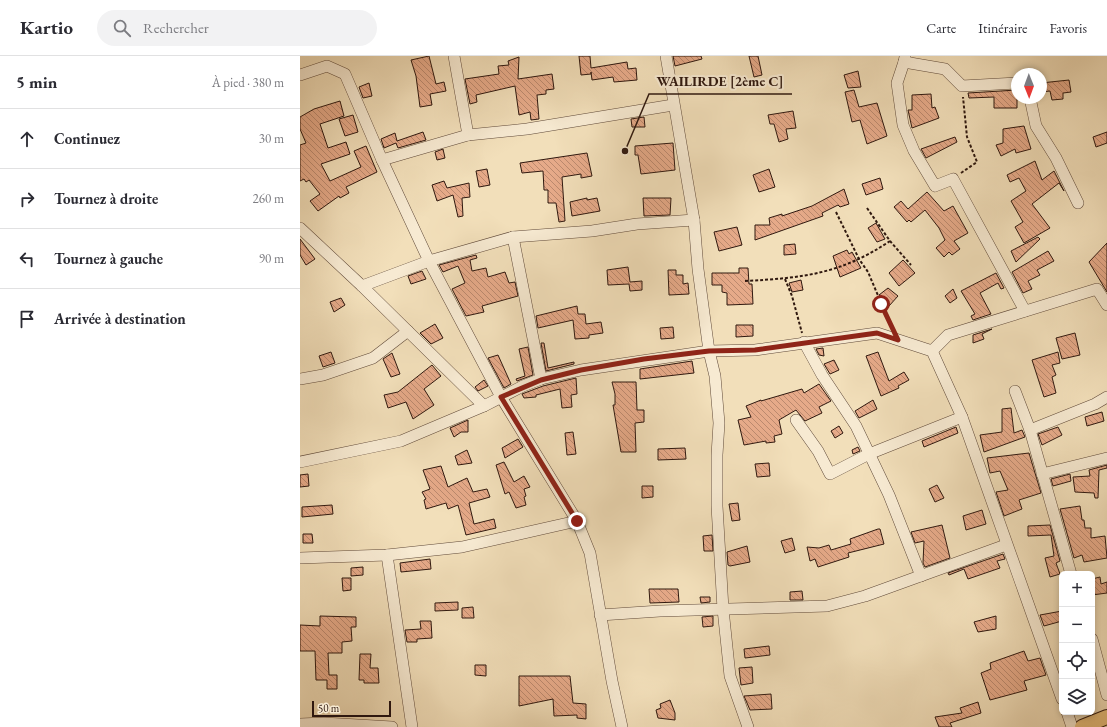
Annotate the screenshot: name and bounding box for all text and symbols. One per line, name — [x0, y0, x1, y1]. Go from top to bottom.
search box — [97, 10, 377, 46]
text: Kartio — [20, 15, 73, 40]
icon: search — [111, 17, 133, 39]
text: Rechercher — [143, 18, 209, 37]
text: Carte — [926, 19, 956, 37]
text: Itinéraire — [978, 19, 1028, 37]
text: Favoris — [1050, 19, 1087, 37]
callout: WAILIRDE [2ème C] — [649, 68, 792, 94]
north arrow — [1011, 68, 1047, 104]
text: 5 min — [16, 71, 57, 93]
text: WAILIRDE [2ème C] — [657, 72, 783, 90]
text: À pied · 380 m — [212, 74, 284, 91]
icon: ahead — [16, 128, 38, 150]
text: Continuez — [54, 129, 120, 148]
text: 30 m — [259, 130, 284, 147]
icon: right — [16, 188, 38, 210]
text: Tournez à droite — [54, 189, 158, 208]
text: 260 m — [253, 190, 284, 207]
icon: left — [16, 248, 38, 270]
text: Tournez à gauche — [54, 249, 163, 268]
text: 90 m — [259, 250, 284, 267]
route start — [872, 295, 890, 313]
icon: arrive — [16, 308, 38, 330]
text: Arrivée à destination — [54, 309, 186, 328]
route end — [568, 512, 586, 530]
map controls — [1059, 571, 1095, 715]
button: + — [1059, 571, 1095, 607]
button: − — [1059, 607, 1095, 643]
button: locate — [1059, 643, 1095, 679]
button: layers — [1059, 679, 1095, 715]
scale bar — [312, 699, 391, 718]
text: 50 m — [318, 701, 339, 715]

